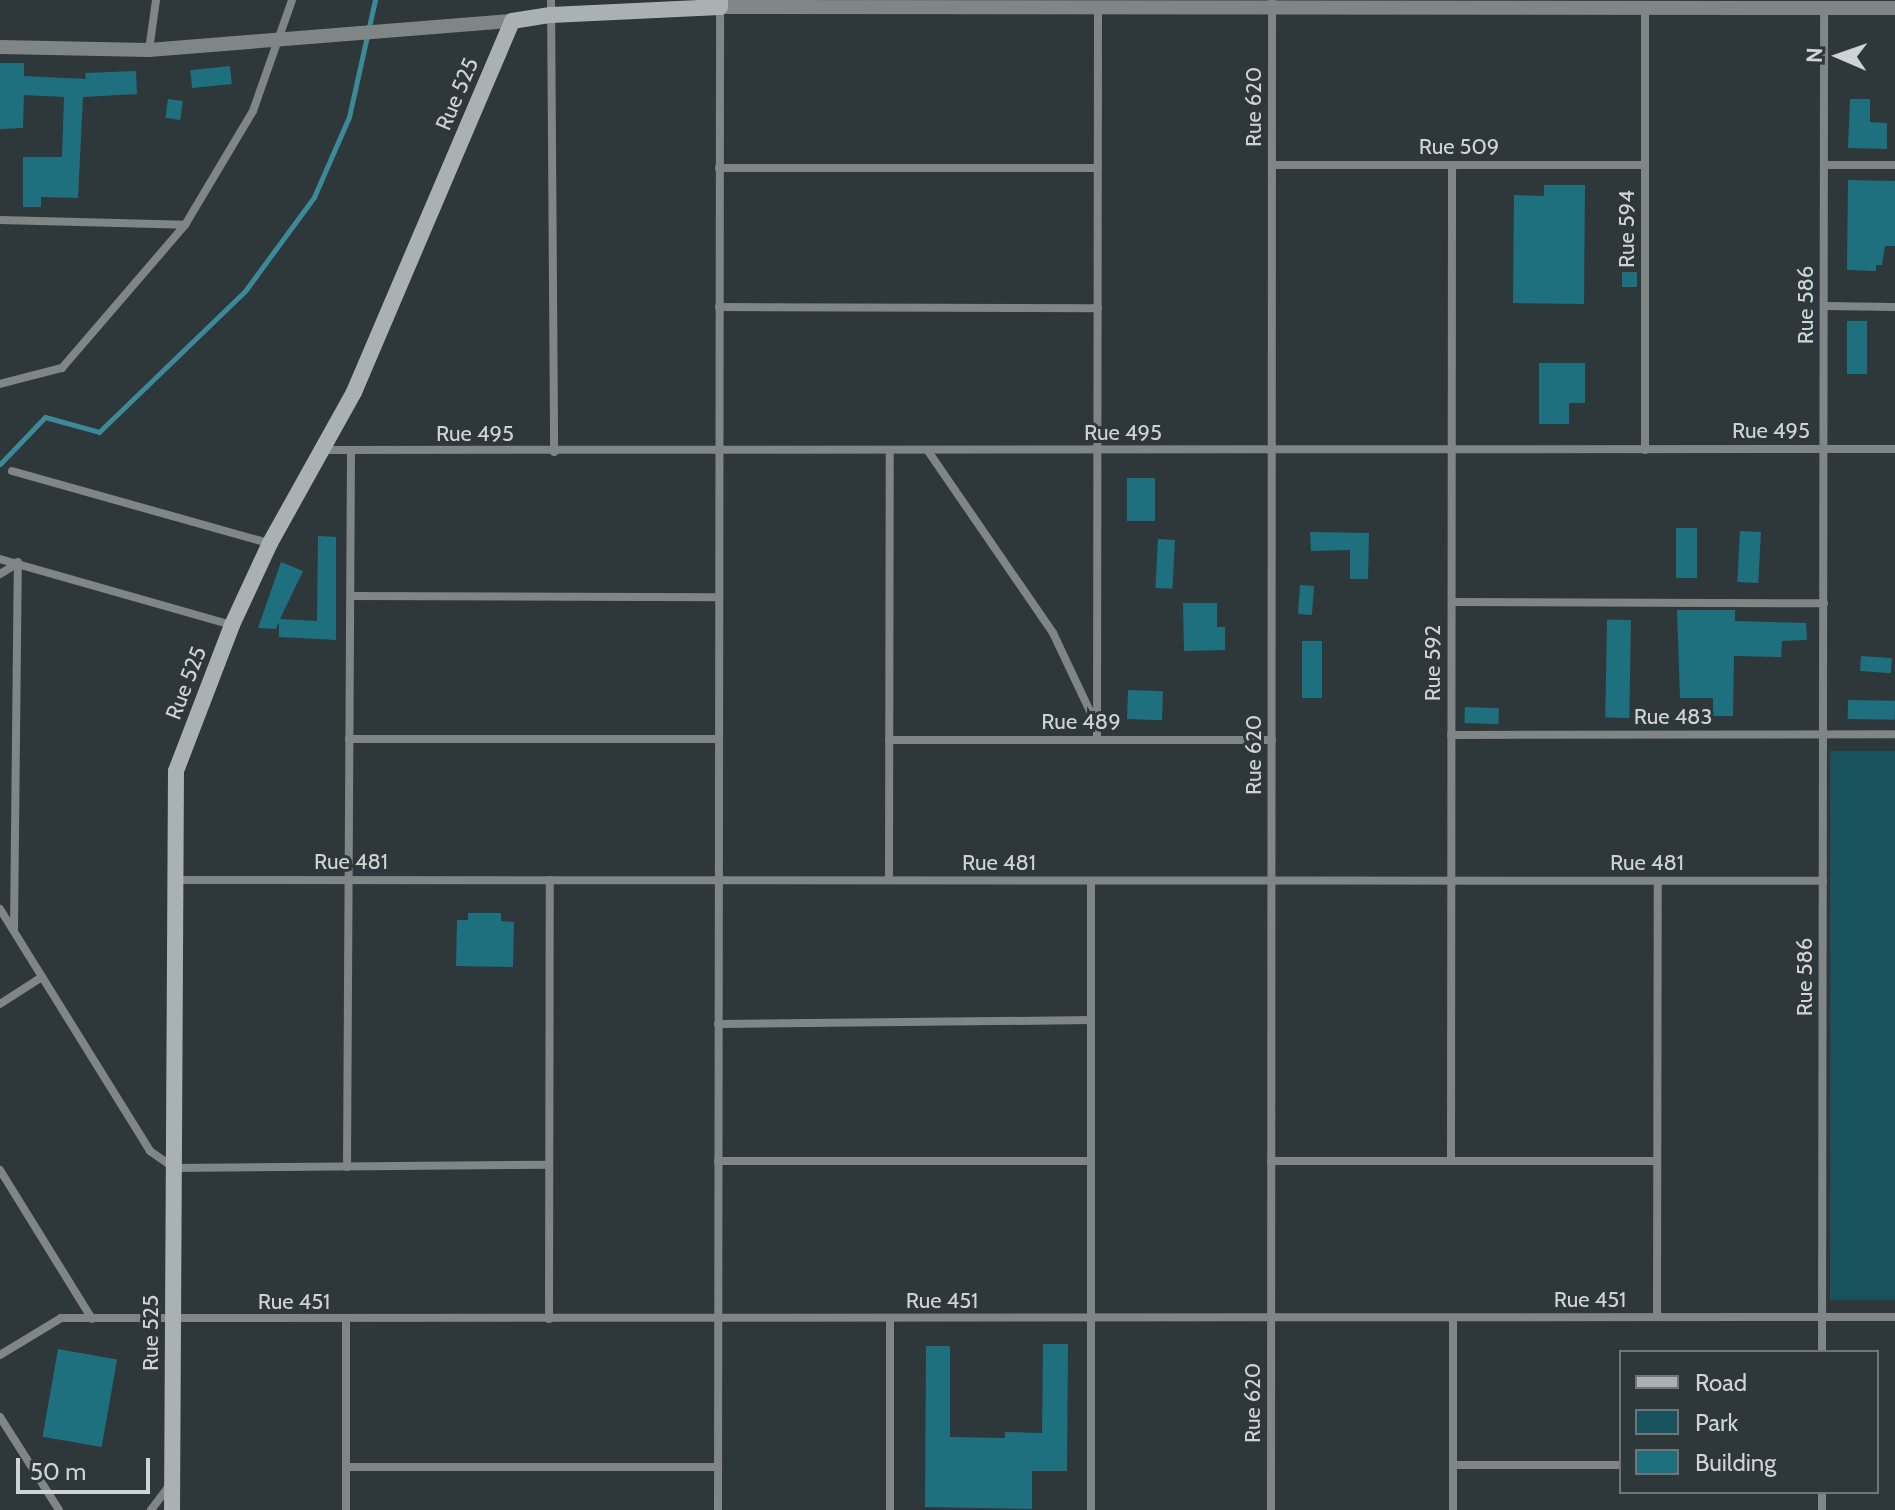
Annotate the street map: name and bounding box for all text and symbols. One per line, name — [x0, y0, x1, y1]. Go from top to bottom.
north arrow — [1799, 16, 1879, 96]
text: N — [1801, 47, 1828, 63]
street label: Rue 525 — [430, 54, 484, 134]
street label: Rue 620 — [1241, 67, 1267, 147]
street label: Rue 509 — [1419, 134, 1499, 160]
street label: Rue 594 — [1614, 190, 1640, 268]
street label: Rue 586 — [1793, 266, 1819, 344]
street label: Rue 495 — [1732, 418, 1810, 444]
street label: Rue 495 — [1084, 420, 1162, 446]
street label: Rue 495 — [436, 421, 514, 447]
street label: Rue 592 — [1420, 625, 1446, 701]
street label: Rue 525 — [160, 643, 212, 723]
street label: Rue 483 — [1634, 704, 1712, 730]
street label: Rue 489 — [1041, 709, 1121, 735]
street label: Rue 620 — [1241, 715, 1267, 795]
street label: Rue 481 — [314, 849, 388, 875]
street label: Rue 481 — [962, 850, 1036, 876]
street label: Rue 481 — [1610, 850, 1684, 876]
street label: Rue 586 — [1792, 938, 1818, 1016]
street label: Rue 451 — [1554, 1287, 1626, 1313]
street label: Rue 451 — [906, 1288, 978, 1314]
street label: Rue 451 — [258, 1289, 330, 1315]
street label: Rue 525 — [138, 1295, 164, 1371]
legend — [1619, 1350, 1879, 1494]
street label: Rue 620 — [1240, 1363, 1266, 1443]
text: Road — [1695, 1368, 1747, 1397]
text: Park — [1695, 1408, 1738, 1437]
scale bar — [20, 1442, 154, 1492]
text: Building — [1695, 1448, 1776, 1477]
text: 50 m — [30, 1457, 86, 1486]

